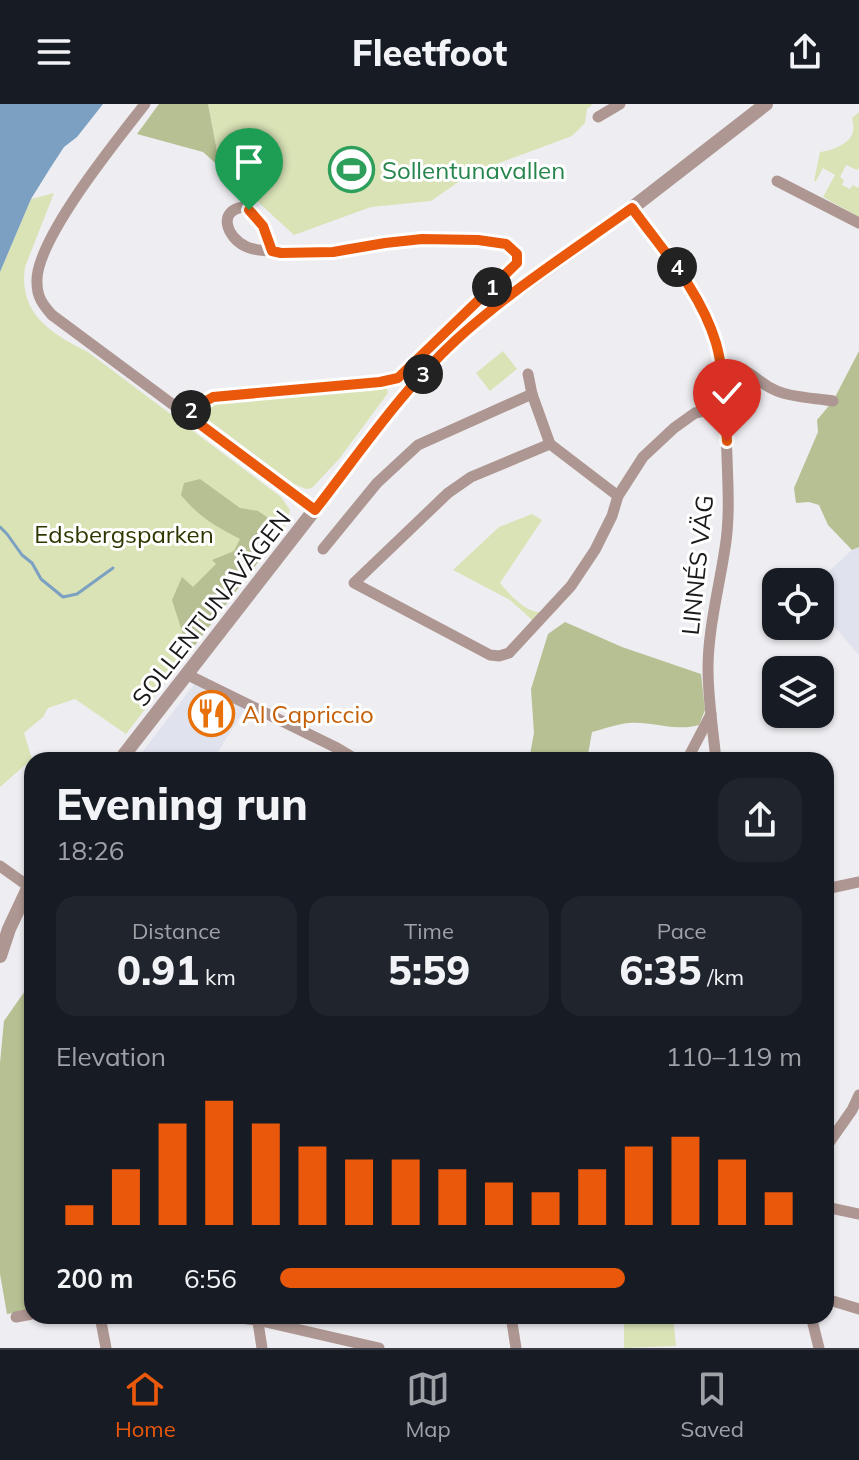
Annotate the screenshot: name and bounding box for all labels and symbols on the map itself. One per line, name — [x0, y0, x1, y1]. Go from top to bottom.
pin — [215, 128, 283, 210]
sports icon: Sollentunavallen — [327, 146, 375, 194]
place label: Sollentunavallen — [382, 155, 565, 185]
pin: 4 — [657, 247, 697, 287]
pin: 1 — [472, 267, 512, 307]
pin: 3 — [403, 354, 443, 394]
pin — [693, 359, 761, 441]
pin: 2 — [171, 390, 211, 430]
street label: LINNÉS VÄG — [675, 494, 719, 636]
street label: SOLLENTUNAVÄGEN — [125, 504, 297, 712]
park label: Edsbergsparken — [34, 519, 214, 549]
restaurant icon: Al Capriccio — [187, 690, 235, 738]
place label: Al Capriccio — [242, 699, 374, 729]

